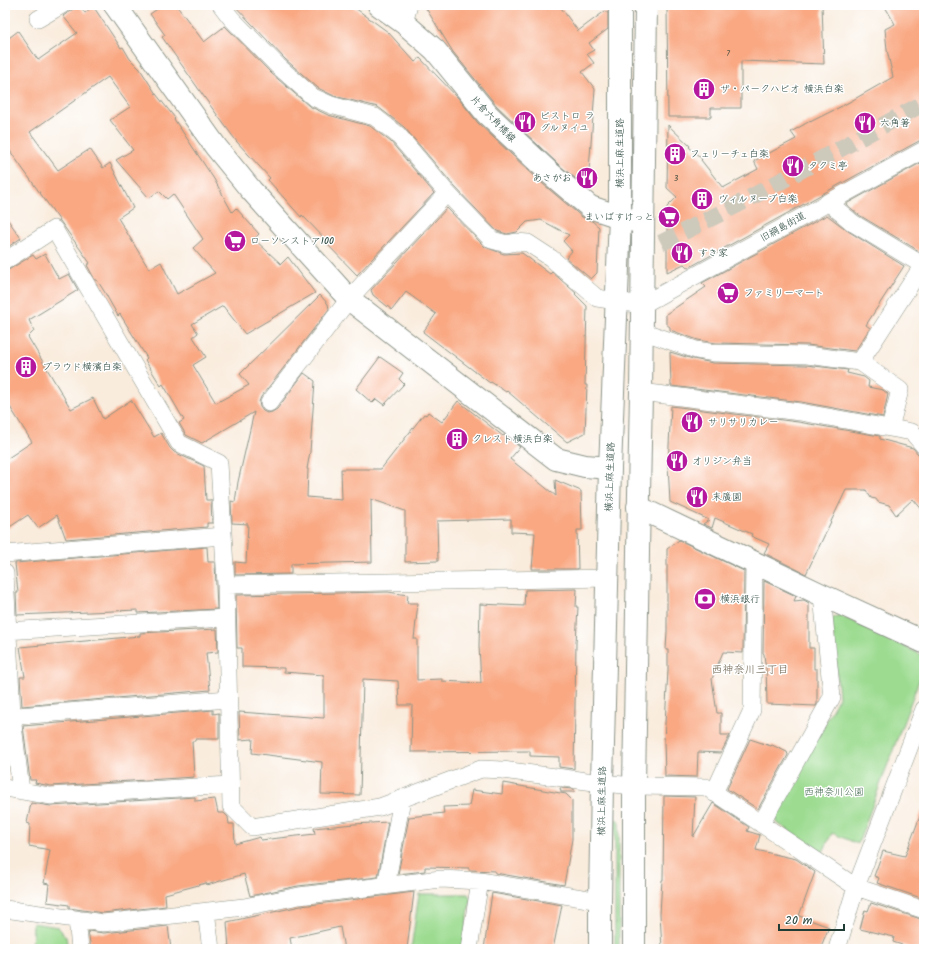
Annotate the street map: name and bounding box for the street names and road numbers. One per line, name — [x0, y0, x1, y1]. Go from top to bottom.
street label: 片倉六角橋線 — [466, 92, 520, 146]
street label: 横浜上麻生道路 — [612, 118, 628, 188]
street label: 旧綱島街道 — [757, 208, 809, 246]
street label: 横浜上麻生道路 — [601, 442, 619, 512]
street label: 横浜上麻生道路 — [593, 766, 611, 836]

